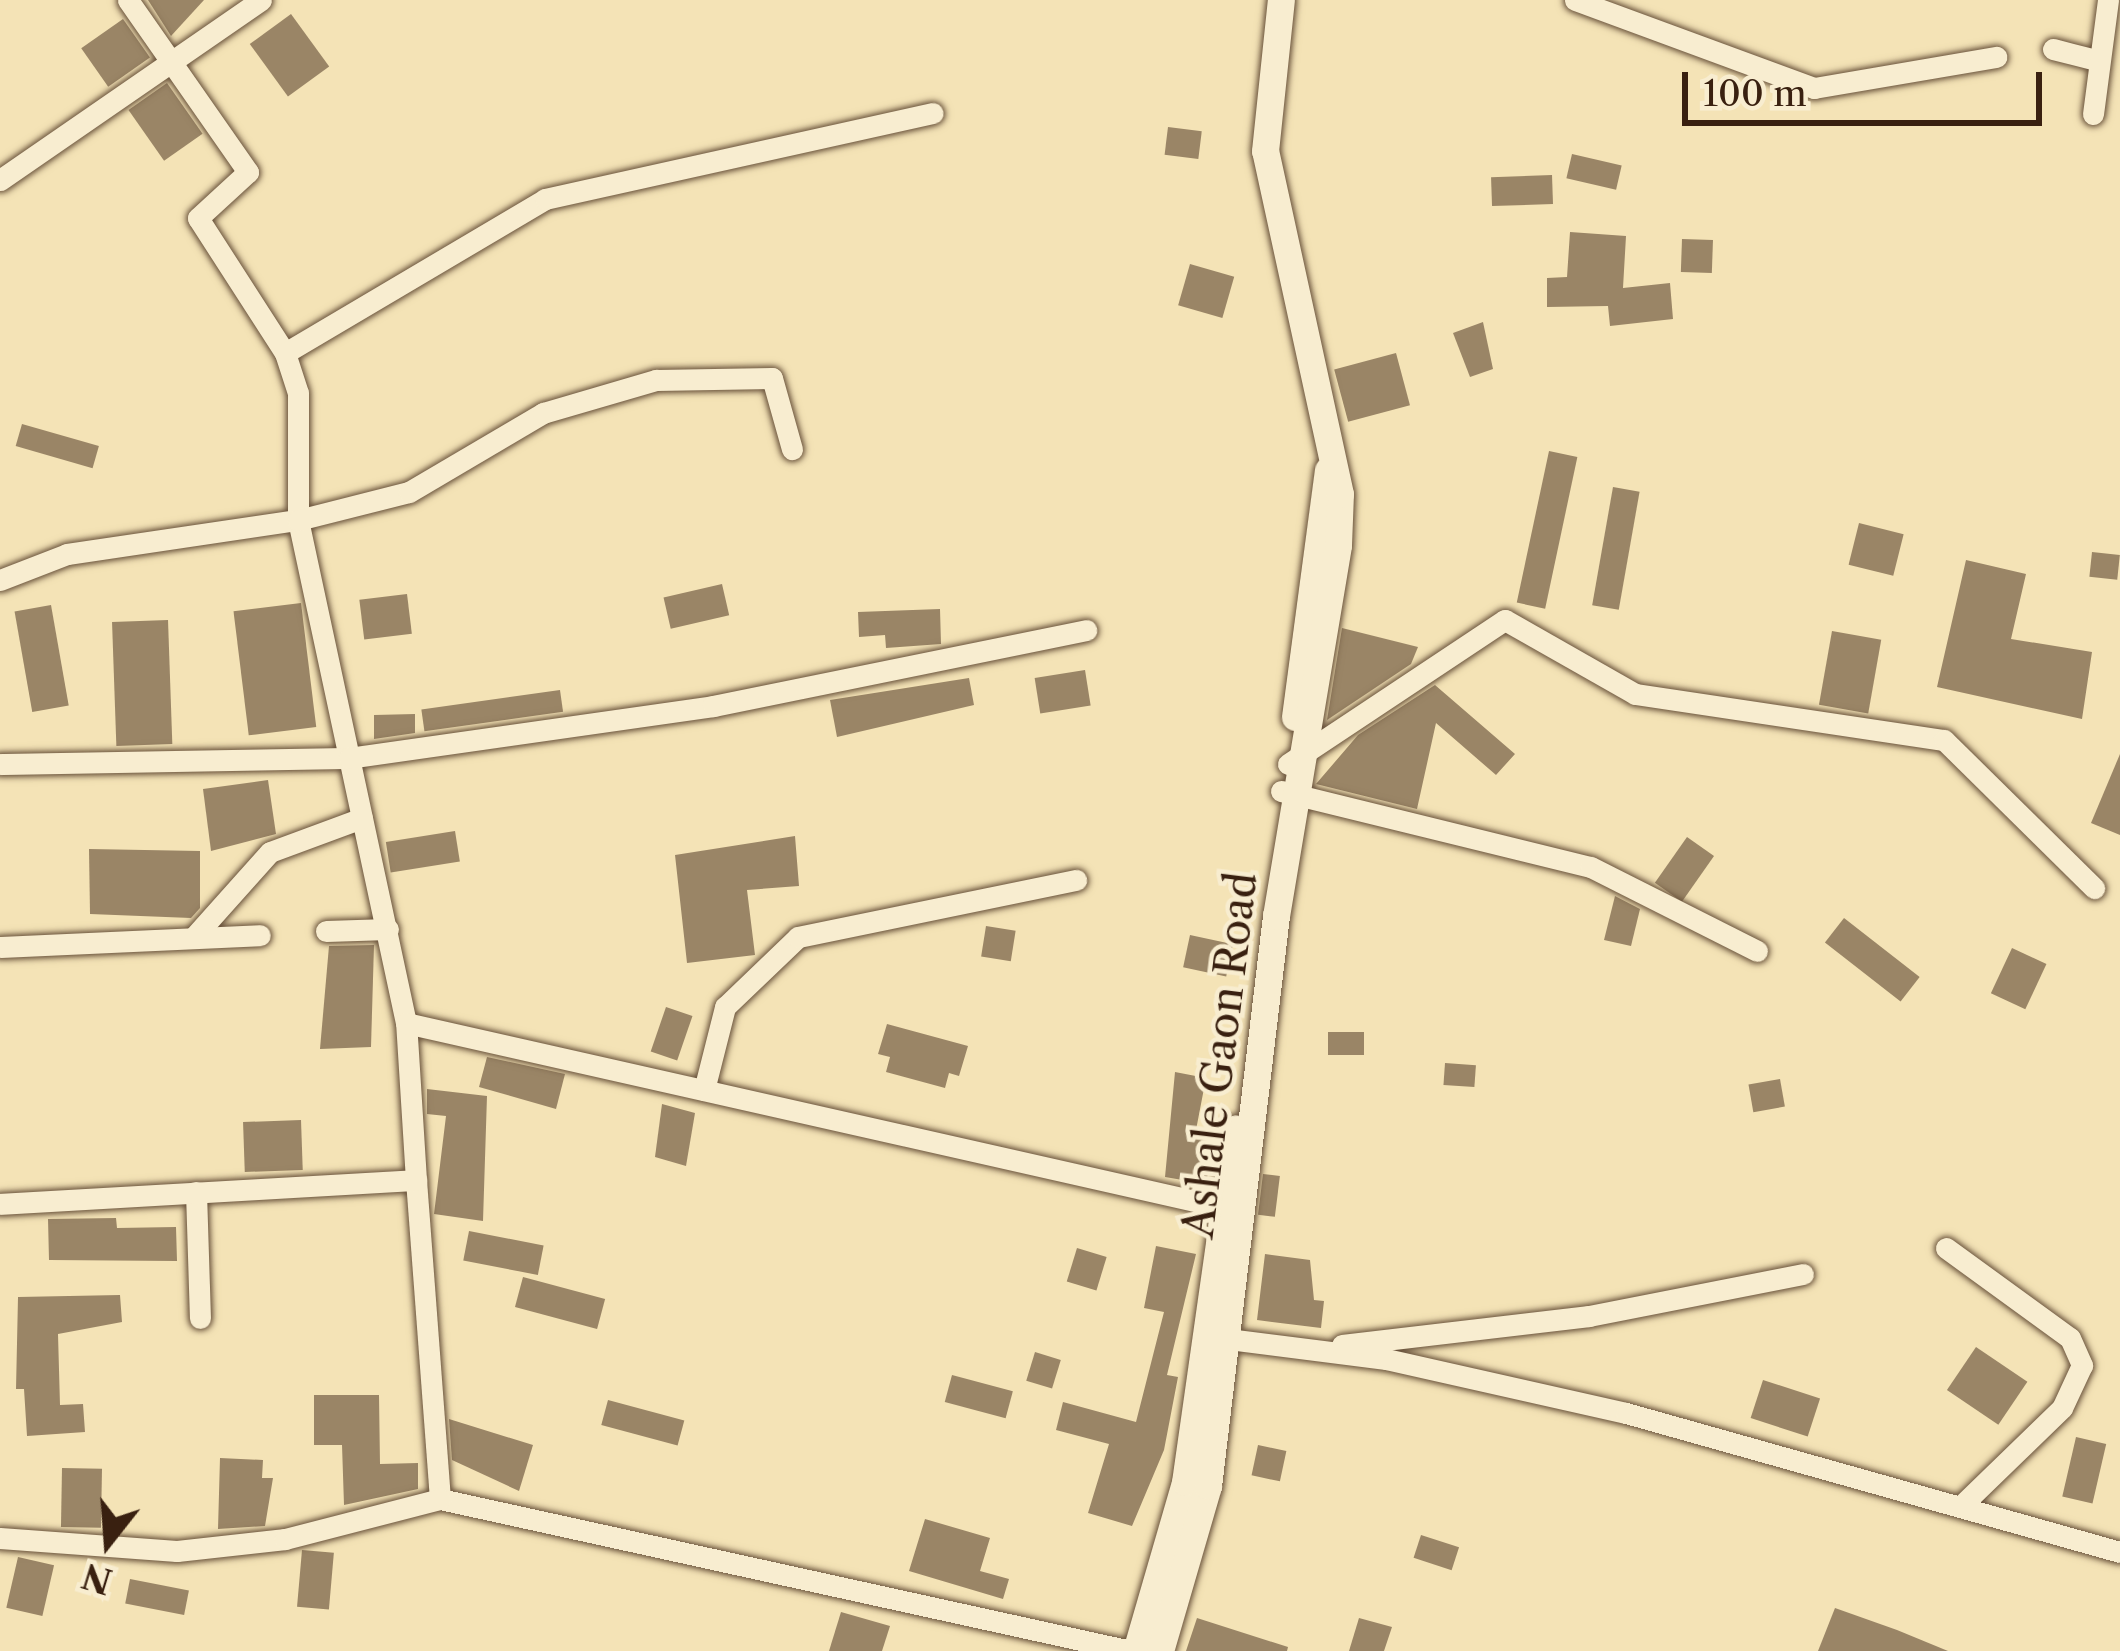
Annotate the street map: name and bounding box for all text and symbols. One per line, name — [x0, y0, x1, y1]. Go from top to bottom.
scale bar — [1688, 48, 2048, 122]
text: 100 m — [1703, 71, 1807, 115]
street label: Ashale Gaon Road — [1173, 869, 1267, 1241]
north arrow — [48, 1483, 168, 1603]
text: N — [78, 1554, 117, 1602]

